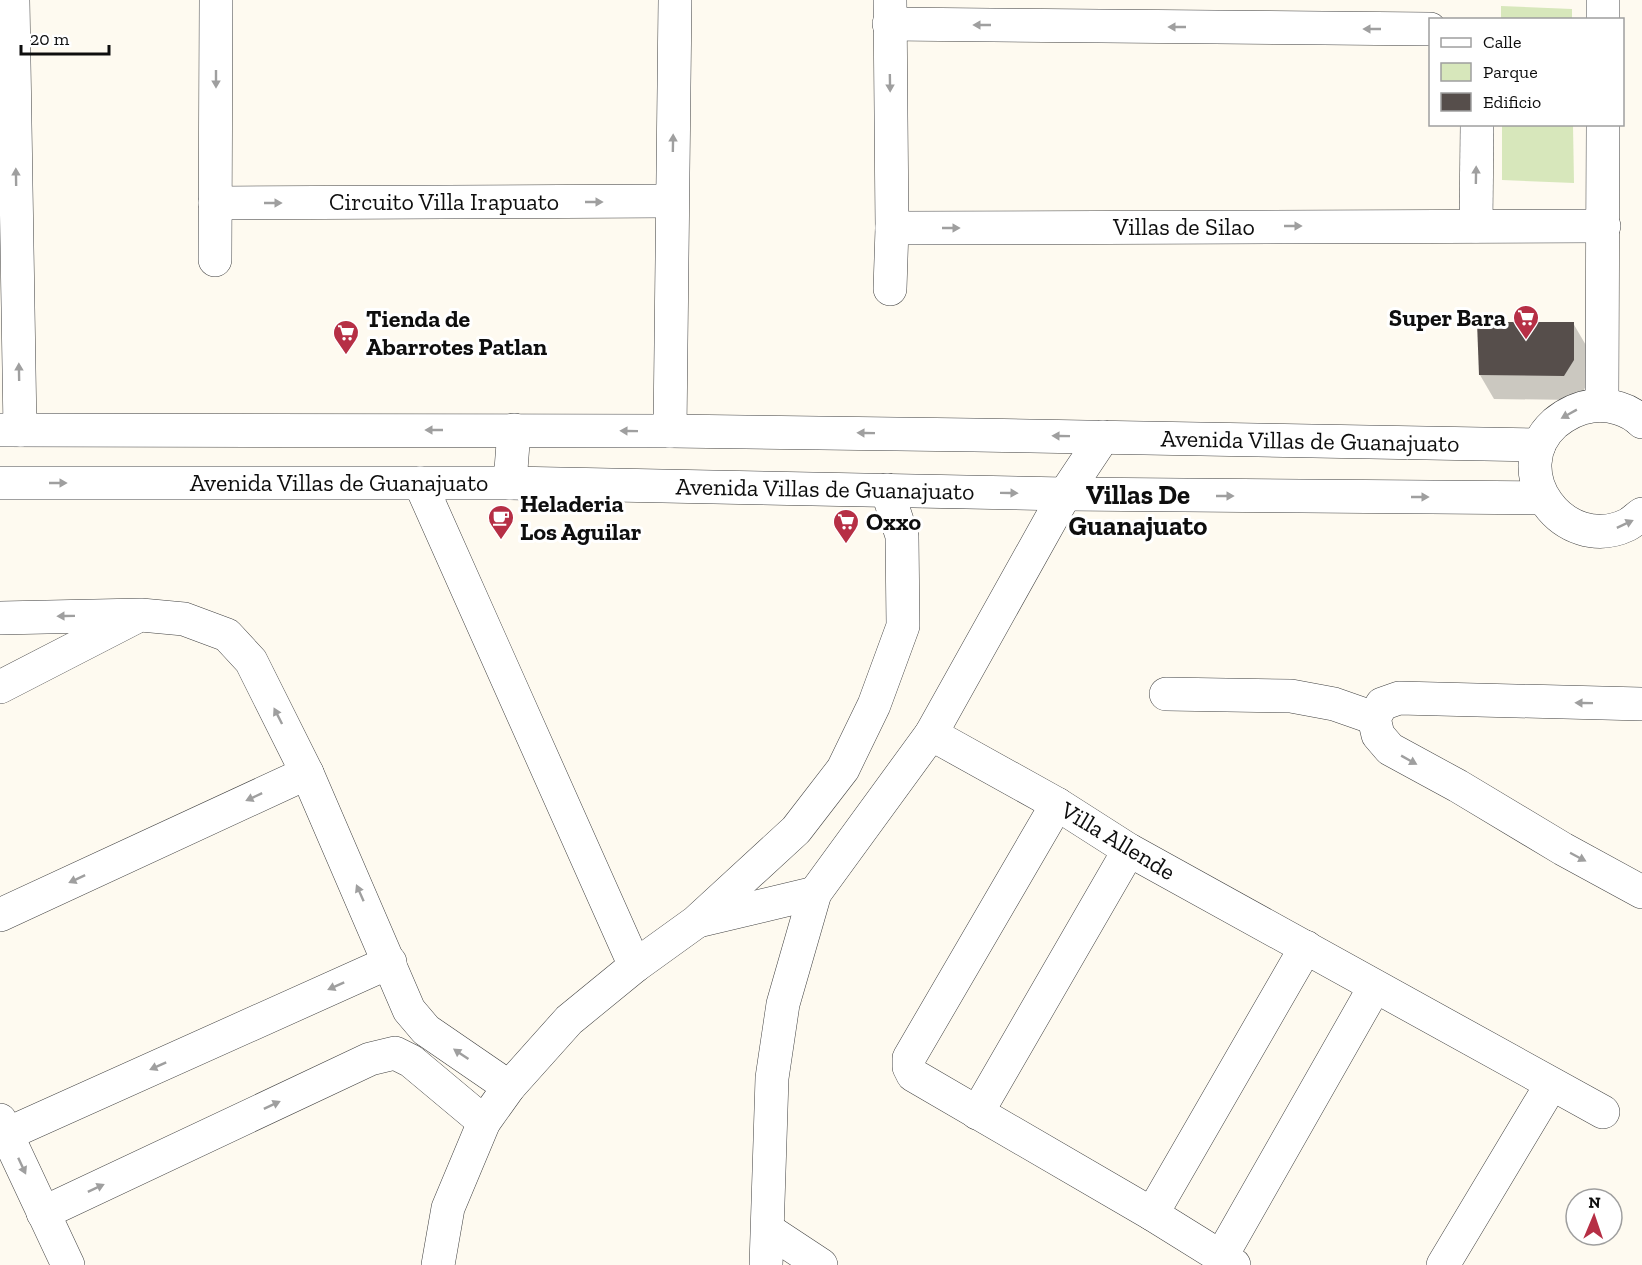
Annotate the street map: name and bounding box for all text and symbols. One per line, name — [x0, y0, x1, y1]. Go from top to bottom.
scale bar — [21, 18, 110, 56]
legend — [1429, 18, 1624, 126]
one-way arrow — [973, 20, 992, 30]
one-way arrow — [1168, 22, 1187, 32]
one-way arrow — [1363, 24, 1382, 33]
text: 20 m — [30, 28, 70, 50]
text: Calle — [1483, 31, 1521, 53]
text: Parque — [1483, 61, 1538, 83]
one-way arrow — [211, 70, 221, 89]
one-way arrow — [885, 73, 895, 92]
text: Edificio — [1483, 91, 1541, 113]
one-way arrow — [668, 133, 678, 152]
one-way arrow — [1471, 166, 1481, 185]
one-way arrow — [11, 167, 21, 186]
street label: Circuito Villa Irapuato — [329, 187, 559, 216]
one-way arrow — [585, 197, 604, 207]
one-way arrow — [264, 198, 283, 208]
street label: Villas de Silao — [1112, 212, 1255, 241]
one-way arrow — [1283, 221, 1302, 231]
one-way arrow — [941, 223, 960, 233]
place label: Super Bara — [1389, 303, 1506, 332]
supermarket icon: Super Bara — [1511, 303, 1541, 341]
place label: Tienda de Abarrotes Patlan — [366, 304, 547, 361]
supermarket icon: Tienda de Abarrotes Patlan — [331, 318, 361, 356]
one-way arrow — [14, 362, 24, 381]
one-way arrow — [1560, 409, 1577, 419]
street label: Avenida Villas de Guanajuato — [1160, 423, 1460, 458]
one-way arrow — [425, 425, 444, 435]
one-way arrow — [620, 426, 639, 436]
one-way arrow — [857, 429, 876, 438]
one-way arrow — [1052, 432, 1071, 441]
street label: Avenida Villas de Guanajuato — [190, 468, 488, 497]
street label: Avenida Villas de Guanajuato — [675, 471, 975, 506]
one-way arrow — [49, 478, 68, 488]
district label: Villas De Guanajuato — [1069, 479, 1207, 542]
one-way arrow — [1000, 488, 1019, 498]
place label: Heladeria Los Aguilar — [520, 489, 642, 546]
one-way arrow — [1216, 491, 1235, 501]
one-way arrow — [1411, 492, 1430, 502]
cafe icon: Heladeria Los Aguilar — [486, 503, 516, 541]
supermarket icon: Oxxo — [831, 507, 861, 545]
place label: Oxxo — [866, 507, 922, 536]
one-way arrow — [1616, 519, 1634, 529]
one-way arrow — [57, 612, 76, 621]
one-way arrow — [1574, 698, 1593, 707]
one-way arrow — [274, 707, 284, 725]
one-way arrow — [1401, 755, 1418, 765]
one-way arrow — [245, 793, 262, 802]
street label: Villa Allende — [1055, 794, 1181, 886]
one-way arrow — [1570, 852, 1587, 862]
one-way arrow — [68, 875, 85, 884]
one-way arrow — [355, 885, 364, 902]
one-way arrow — [328, 981, 345, 990]
one-way arrow — [453, 1048, 469, 1060]
one-way arrow — [150, 1061, 167, 1070]
one-way arrow — [264, 1101, 281, 1110]
one-way arrow — [17, 1158, 26, 1175]
one-way arrow — [87, 1184, 104, 1193]
north arrow — [1564, 1187, 1624, 1247]
text: N — [1588, 1193, 1601, 1212]

